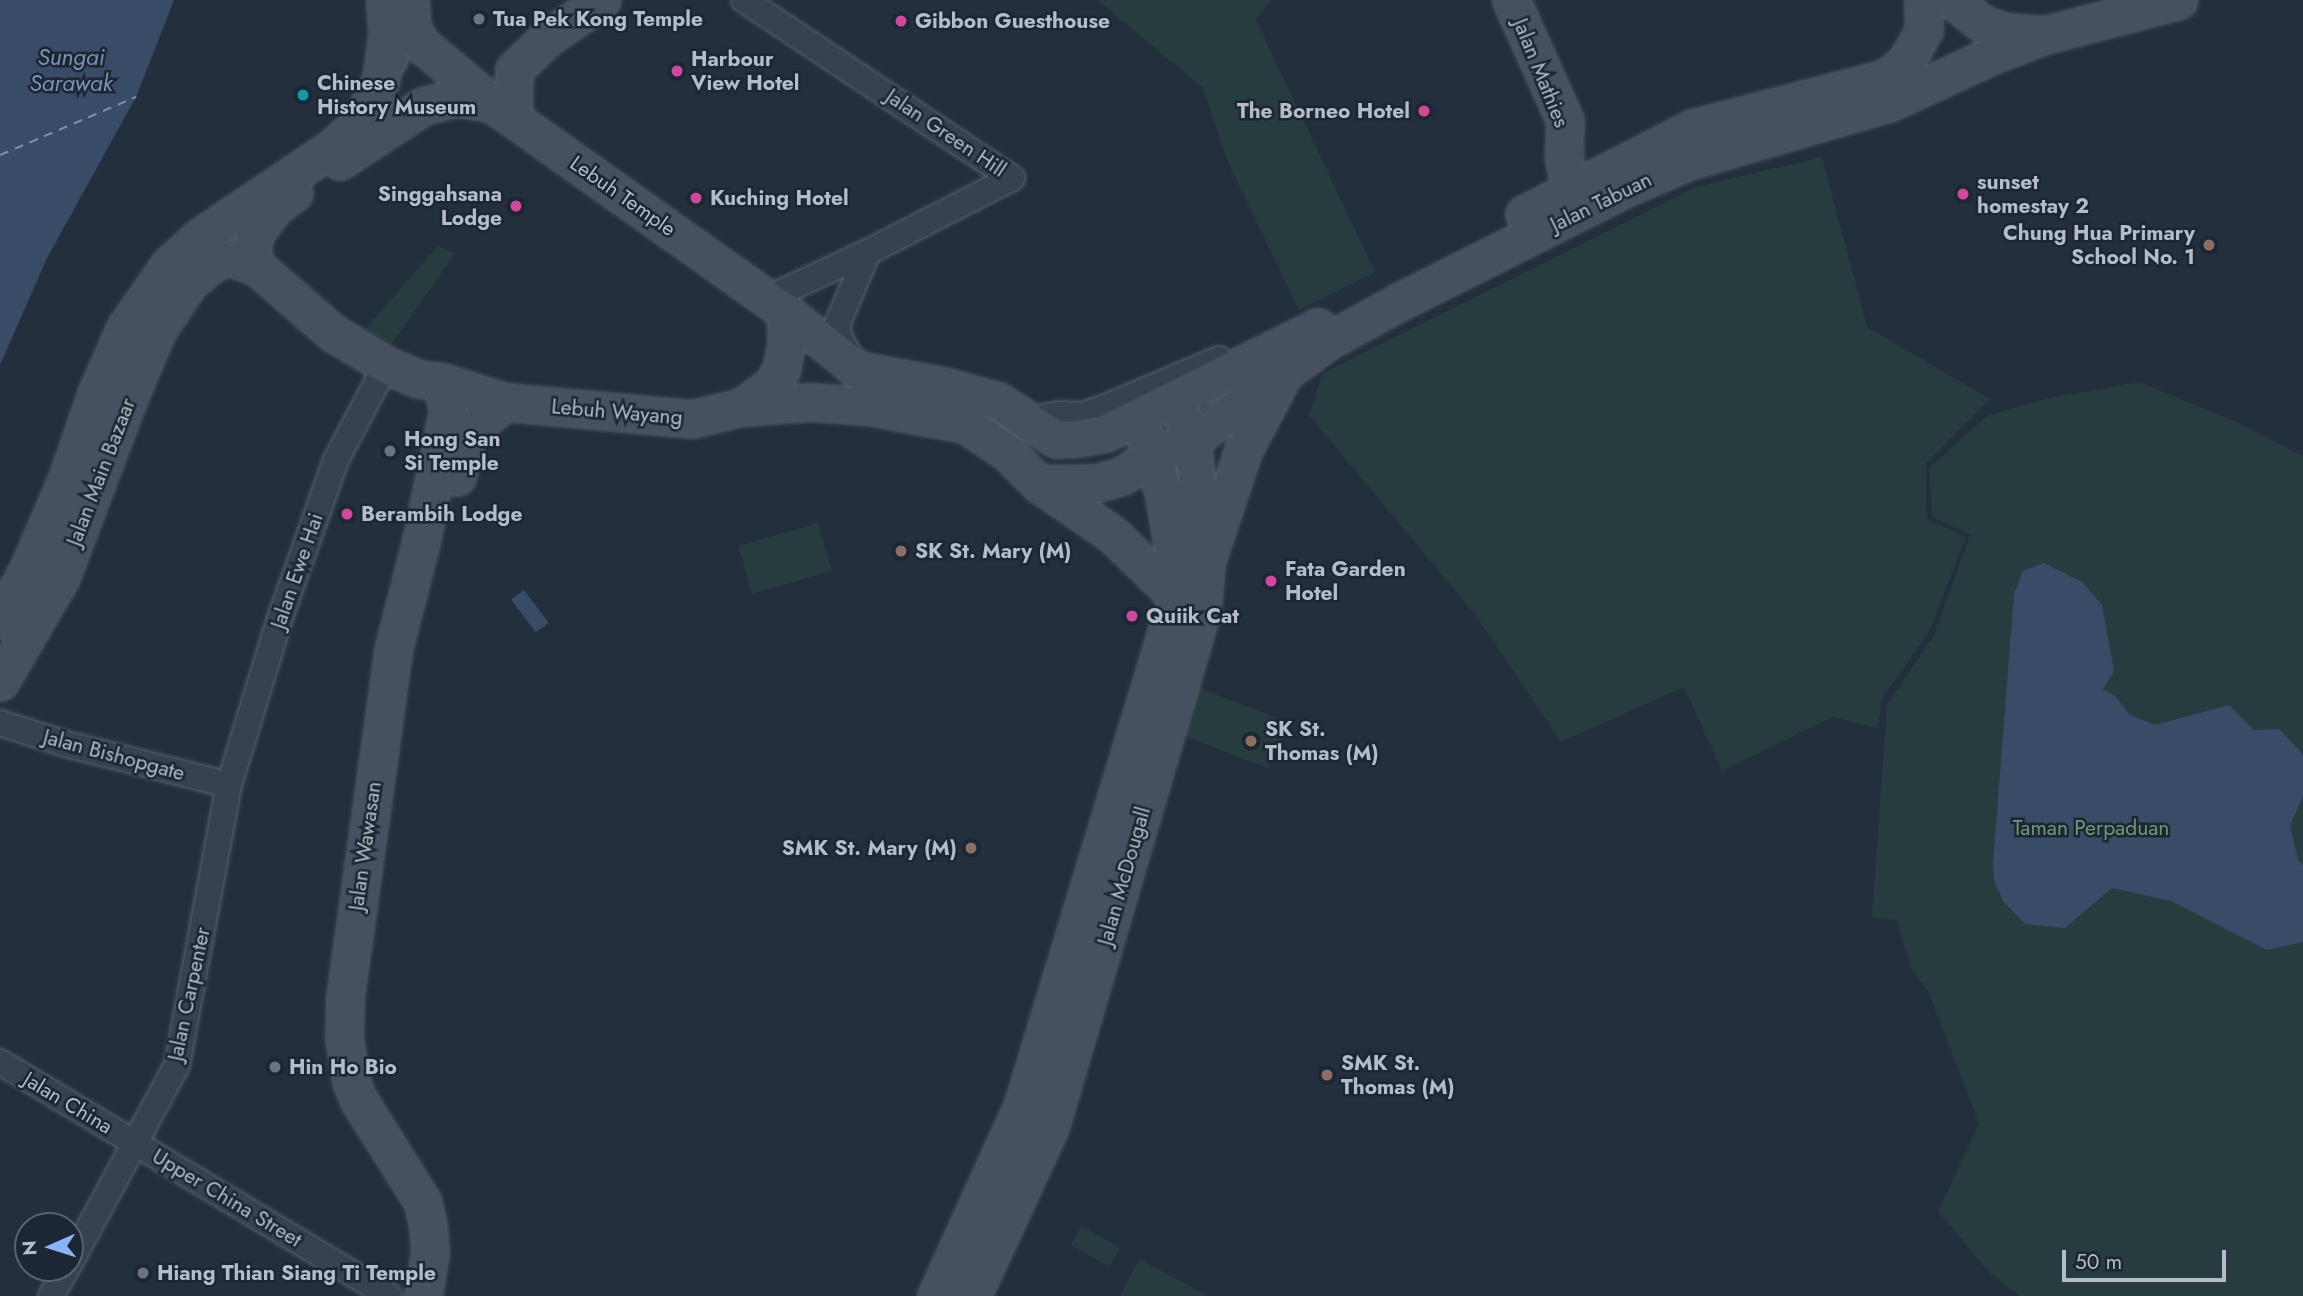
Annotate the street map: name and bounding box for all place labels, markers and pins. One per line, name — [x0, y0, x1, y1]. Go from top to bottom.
place label: Tua Pek Kong Temple — [493, 6, 703, 32]
place label: Gibbon Guesthouse — [915, 8, 1110, 34]
marker: Tua Pek Kong Temple — [471, 11, 487, 27]
marker: Gibbon Guesthouse — [893, 13, 909, 29]
place label: Harbour View Hotel — [691, 46, 800, 96]
marker: Harbour View Hotel — [669, 63, 685, 79]
place label: Chinese History Museum — [317, 70, 476, 120]
marker: Chinese History Museum — [295, 87, 311, 103]
place label: The Borneo Hotel — [1237, 98, 1410, 124]
marker: The Borneo Hotel — [1416, 103, 1432, 119]
place label: sunset homestay 2 — [1977, 169, 2089, 219]
place label: Singgahsana Lodge — [378, 181, 502, 231]
place label: Kuching Hotel — [710, 185, 849, 211]
marker: sunset homestay 2 — [1955, 186, 1971, 202]
marker: Kuching Hotel — [688, 190, 704, 206]
marker: Singgahsana Lodge — [508, 198, 524, 214]
place label: Chung Hua Primary School No. 1 — [2003, 220, 2195, 270]
marker: Chung Hua Primary School No. 1 — [2201, 237, 2217, 253]
place label: Hong San Si Temple — [404, 426, 501, 476]
marker: Hong San Si Temple — [382, 443, 398, 459]
place label: Berambih Lodge — [361, 501, 522, 527]
marker: Berambih Lodge — [339, 506, 355, 522]
place label: SK St. Mary (M) — [915, 538, 1072, 564]
marker: SK St. Mary (M) — [893, 543, 909, 559]
place label: Fata Garden Hotel — [1285, 556, 1406, 606]
marker: Fata Garden Hotel — [1263, 573, 1279, 589]
place label: Quiik Cat — [1146, 603, 1239, 629]
marker: Quiik Cat — [1124, 608, 1140, 624]
place label: SK St. Thomas (M) — [1265, 716, 1379, 766]
marker: SK St. Thomas (M) — [1243, 733, 1259, 749]
place label: SMK St. Mary (M) — [782, 835, 957, 861]
marker: SMK St. Mary (M) — [963, 840, 979, 856]
place label: SMK St. Thomas (M) — [1341, 1050, 1455, 1100]
place label: Hin Ho Bio — [289, 1054, 397, 1080]
marker: Hin Ho Bio — [267, 1059, 283, 1075]
marker: SMK St. Thomas (M) — [1319, 1067, 1335, 1083]
place label: Hiang Thian Siang Ti Temple — [157, 1260, 436, 1286]
marker: Hiang Thian Siang Ti Temple — [135, 1265, 151, 1281]

